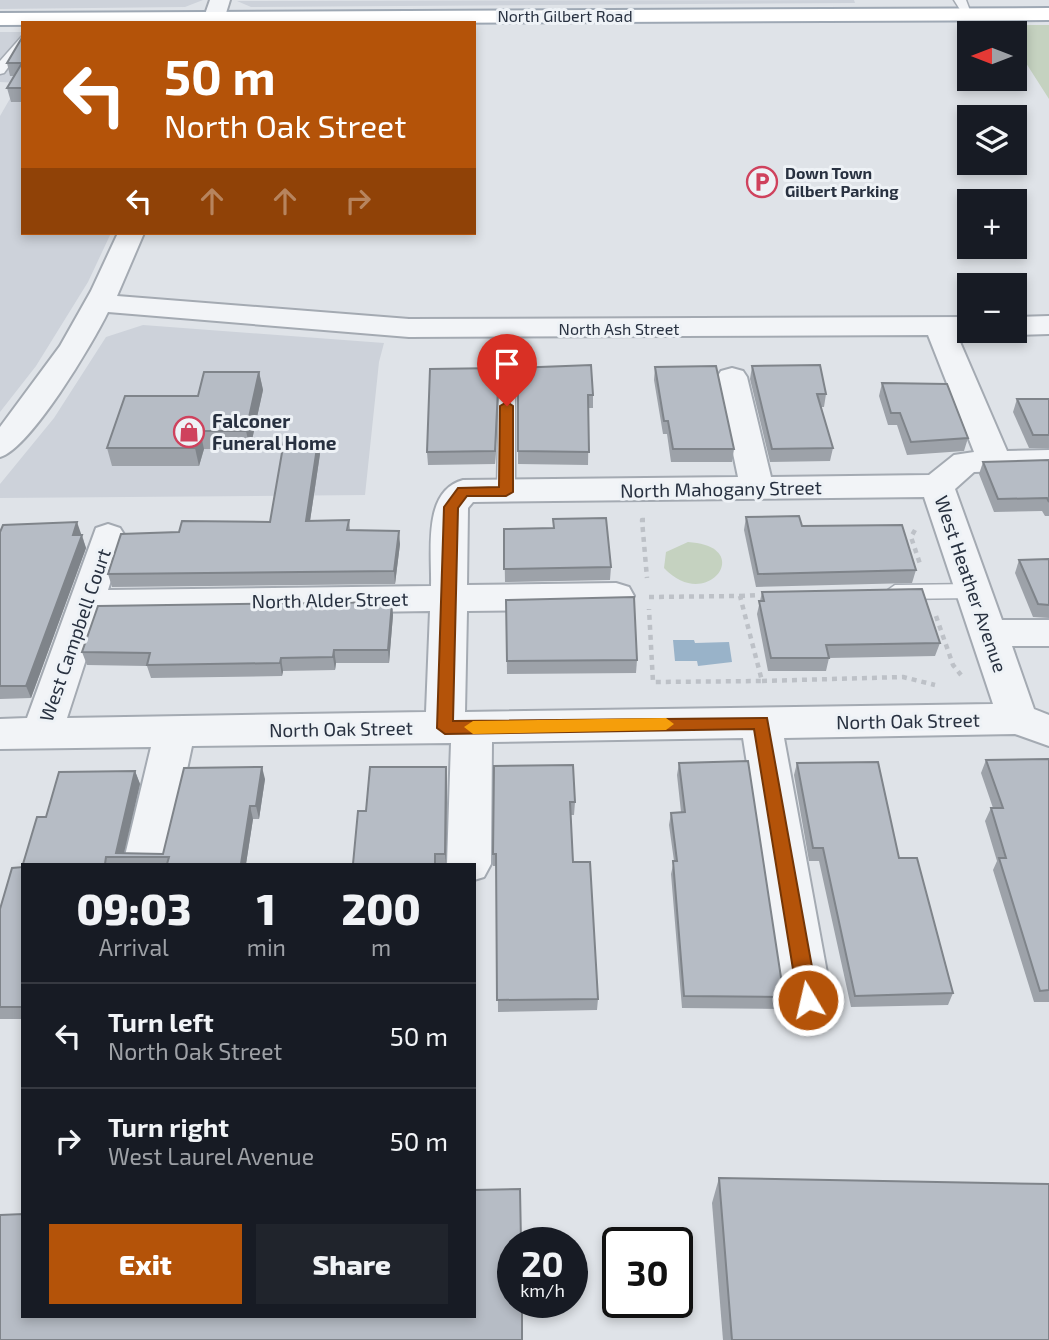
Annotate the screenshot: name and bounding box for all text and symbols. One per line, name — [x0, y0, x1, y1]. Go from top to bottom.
street label: North Gilbert Road — [497, 6, 633, 25]
north arrow — [957, 21, 1027, 91]
map controls — [957, 21, 1027, 343]
text: 50 m — [164, 46, 276, 105]
icon: left — [49, 49, 140, 140]
button: layers — [957, 105, 1027, 175]
text: North Oak Street — [164, 106, 406, 144]
place label: Down Town Gilbert Parking — [785, 163, 899, 200]
parking icon: Down Town Gilbert Parking — [745, 165, 779, 199]
icon: left — [120, 182, 158, 220]
icon: ahead — [193, 182, 231, 220]
icon: ahead — [266, 182, 304, 220]
icon: right — [339, 182, 377, 220]
button: + — [957, 189, 1027, 259]
button: − — [957, 273, 1027, 343]
street label: North Ash Street — [559, 319, 679, 338]
pin — [477, 334, 537, 406]
icon: arrive — [488, 345, 526, 383]
place label: Falconer Funeral Home — [212, 409, 337, 454]
shop icon: Falconer Funeral Home — [172, 415, 206, 449]
street label: North Mahogany Street — [620, 475, 822, 502]
street label: West Heather Avenue — [930, 492, 1013, 675]
street label: West Campbell Court — [34, 545, 115, 724]
street label: North Alder Street — [251, 587, 409, 612]
street label: North Oak Street — [836, 708, 980, 733]
street label: North Oak Street — [269, 716, 413, 741]
text: 09:03 — [76, 883, 191, 933]
text: 1 — [257, 883, 276, 933]
text: 200 — [341, 883, 421, 933]
text: Arrival — [99, 933, 169, 961]
text: min — [247, 933, 286, 961]
text: m — [371, 933, 391, 961]
position arrow — [771, 963, 845, 1037]
text: Turn left — [108, 1006, 214, 1037]
icon: left — [49, 1017, 87, 1055]
text: 50 m — [390, 1020, 448, 1051]
text: North Oak Street — [108, 1037, 282, 1065]
text: Turn right — [108, 1111, 229, 1142]
icon: right — [49, 1122, 87, 1160]
text: 50 m — [390, 1125, 448, 1156]
text: West Laurel Avenue — [108, 1142, 314, 1170]
button: Exit — [49, 1224, 242, 1304]
button: Share — [256, 1224, 448, 1304]
speed limit sign: 30 — [602, 1227, 693, 1318]
text: 20 — [521, 1242, 564, 1284]
text: km/h — [520, 1279, 565, 1301]

